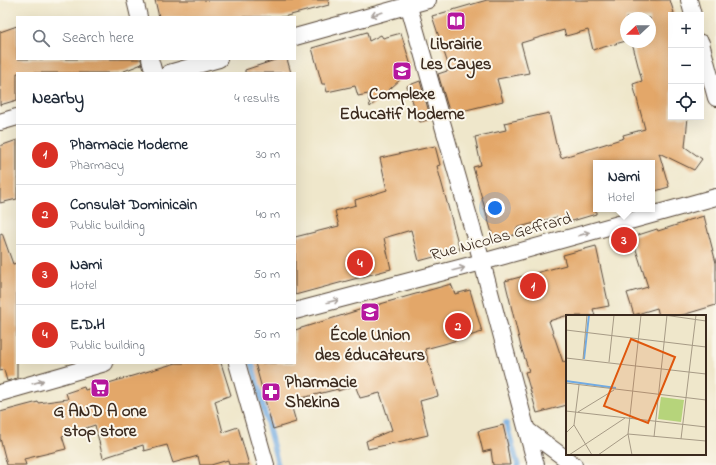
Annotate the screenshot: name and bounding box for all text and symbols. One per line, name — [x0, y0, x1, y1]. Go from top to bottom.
library icon: Librairie Les Cayes — [445, 10, 467, 32]
one-way arrow — [371, 11, 384, 18]
north arrow — [620, 12, 656, 48]
map controls — [668, 12, 704, 120]
button: + — [668, 12, 704, 48]
search box — [16, 16, 296, 60]
icon: search — [30, 27, 52, 49]
text: Search here — [62, 27, 134, 49]
place label: Librairie Les Cayes — [420, 32, 492, 79]
button: − — [668, 48, 704, 84]
school or university icon: Complexe Educatif Moderne — [391, 60, 413, 82]
place label: Complexe Educatif Moderne — [340, 82, 466, 127]
button: locate — [668, 84, 704, 120]
text: Nearby — [32, 86, 84, 111]
text: 4 results — [234, 89, 280, 108]
text: Pharmacie Moderne — [70, 134, 188, 156]
text: 1 — [43, 145, 47, 164]
text: 30 m — [256, 145, 280, 164]
text: Pharmacy — [70, 156, 124, 175]
popup — [593, 160, 655, 212]
text: Nami — [608, 166, 640, 188]
text: Hotel — [608, 188, 634, 207]
text: Consulat Dominicain — [70, 194, 197, 216]
your location — [485, 198, 505, 218]
text: 2 — [42, 205, 48, 224]
text: 40 m — [256, 205, 280, 224]
street label: Rue Nicolas Geffrard — [427, 206, 575, 268]
text: Public building — [70, 216, 145, 235]
pin: 3 — [611, 225, 637, 255]
one-way arrow — [577, 230, 590, 237]
pin: 4 — [347, 248, 373, 278]
text: Nami — [70, 254, 103, 276]
one-way arrow — [452, 264, 465, 272]
text: 3 — [42, 265, 48, 284]
text: 50 m — [254, 265, 280, 284]
pin: 1 — [520, 271, 546, 301]
text: Hotel — [70, 276, 97, 295]
one-way arrow — [326, 297, 339, 304]
school or university icon: École Union des éducateurs — [359, 301, 381, 323]
pin: 2 — [445, 311, 471, 341]
text: E.D.H — [70, 314, 105, 336]
inset map — [566, 315, 706, 455]
place label: École Union des éducateurs — [315, 323, 426, 368]
text: 4 — [42, 325, 48, 344]
text: 50 m — [254, 325, 280, 344]
text: Public building — [70, 336, 145, 355]
place label: Pharmacie Shekina — [285, 370, 358, 415]
supermarket icon: G AND A one stop store — [89, 377, 111, 399]
one-way arrow — [31, 378, 44, 385]
pharmacy icon: Pharmacie Shekina — [260, 381, 282, 403]
place label: G AND A one stop store — [53, 399, 148, 444]

